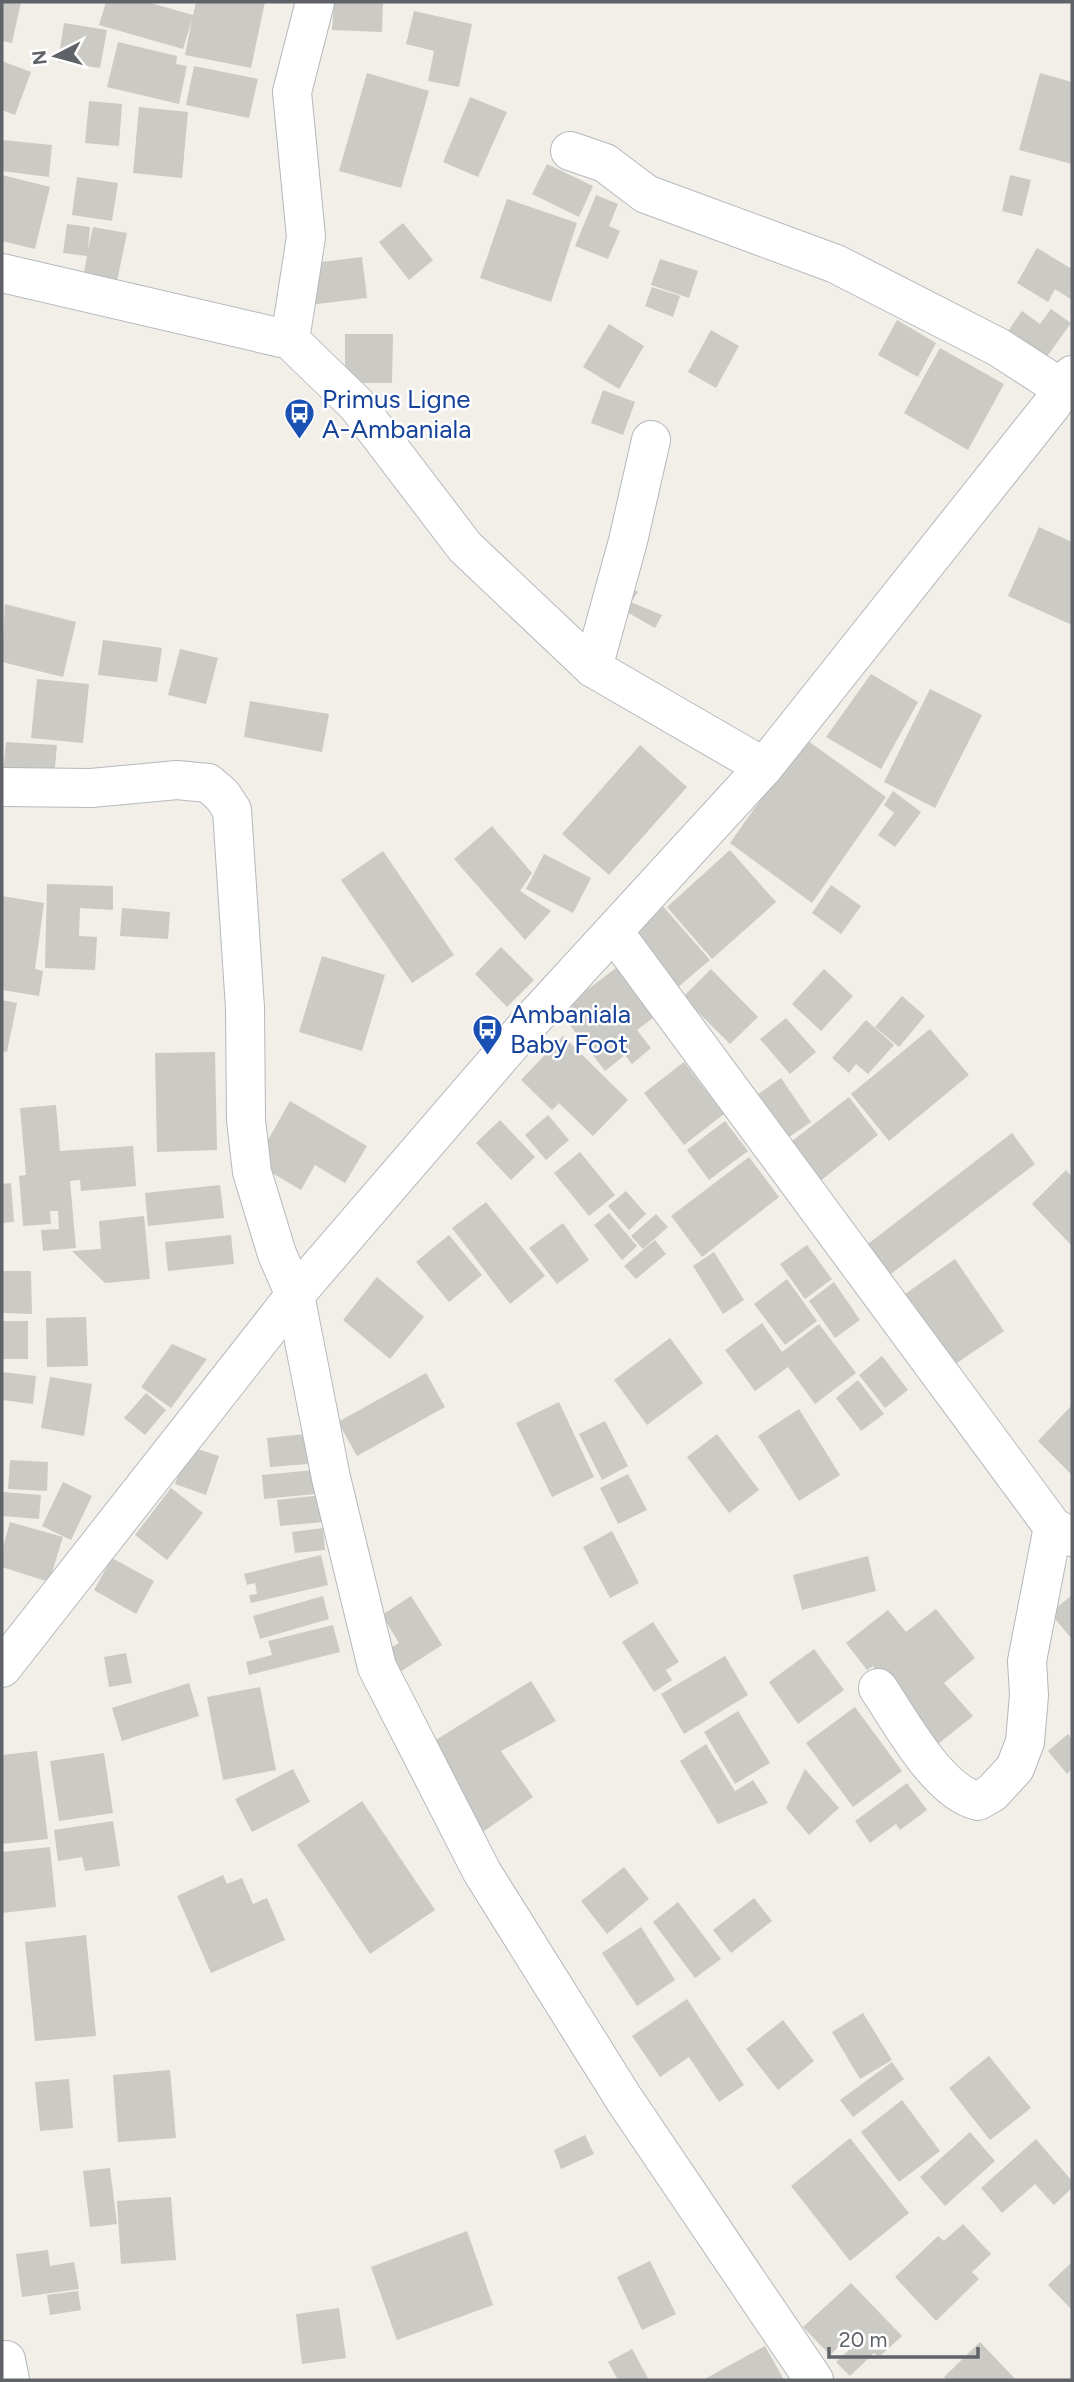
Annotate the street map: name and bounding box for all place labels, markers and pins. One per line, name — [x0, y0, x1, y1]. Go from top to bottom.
place label: Primus Ligne A-Ambaniala — [322, 383, 471, 445]
bus stop icon: Primus Ligne A-Ambaniala — [282, 397, 316, 441]
place label: Ambaniala Baby Foot — [510, 998, 631, 1060]
bus stop icon: Ambaniala Baby Foot — [470, 1012, 504, 1056]

